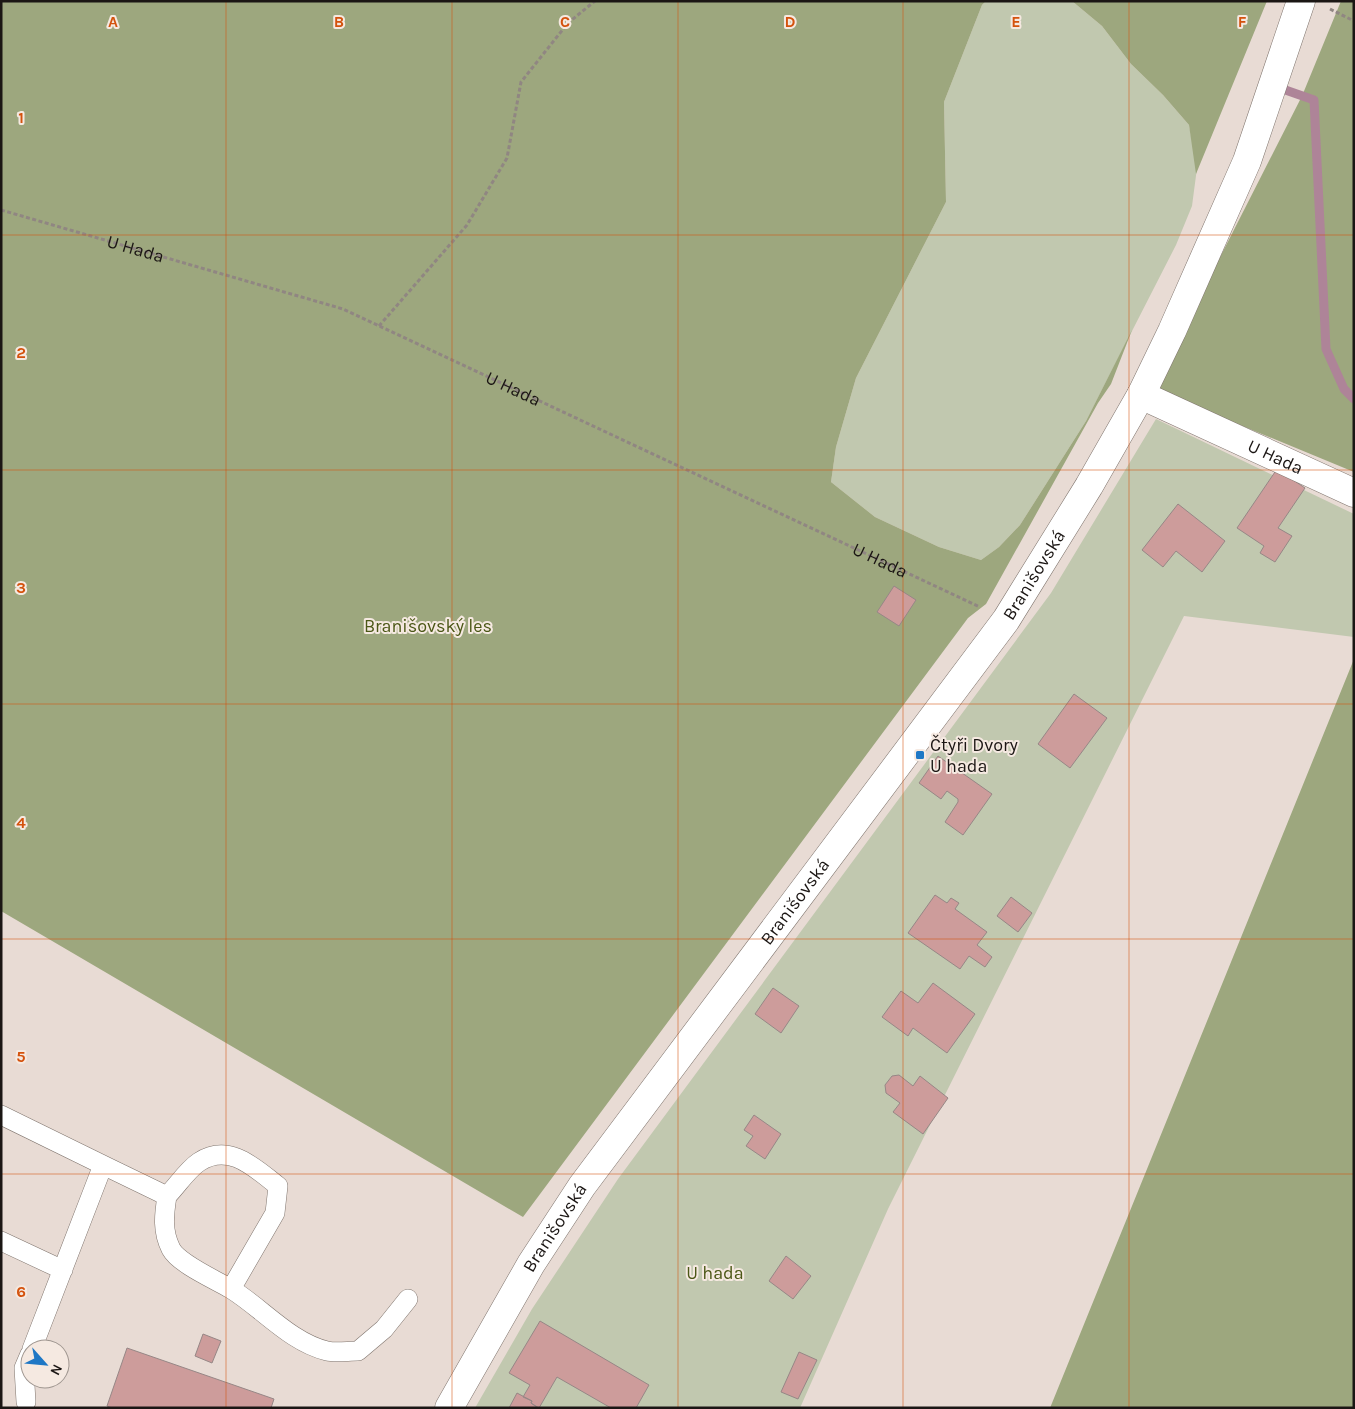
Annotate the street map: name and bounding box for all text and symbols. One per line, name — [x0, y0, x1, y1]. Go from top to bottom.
text: A — [108, 12, 118, 31]
text: B — [334, 12, 344, 31]
text: C — [560, 12, 570, 31]
text: D — [785, 12, 796, 31]
text: E — [1011, 12, 1021, 31]
text: F — [1238, 12, 1247, 31]
text: 1 — [18, 108, 24, 127]
street label: U Hada — [104, 230, 167, 268]
text: 2 — [16, 343, 26, 362]
street label: U Hada — [482, 366, 544, 411]
street label: U Hada — [1244, 435, 1307, 479]
street label: Branišovská — [998, 526, 1070, 624]
street label: U Hada — [849, 538, 911, 583]
text: 3 — [16, 578, 26, 597]
park label: Branišovský les — [364, 615, 492, 637]
place label: Čtyři Dvory U hada — [930, 734, 1019, 777]
marker: Čtyři Dvory U hada — [914, 749, 926, 761]
text: 4 — [16, 813, 26, 832]
street label: Branišovská — [756, 854, 834, 949]
text: 5 — [16, 1047, 26, 1066]
street label: Branišovská — [518, 1179, 592, 1276]
park label: U hada — [686, 1262, 744, 1284]
text: 6 — [16, 1282, 26, 1301]
north arrow — [20, 1339, 70, 1389]
text: N — [46, 1361, 66, 1378]

